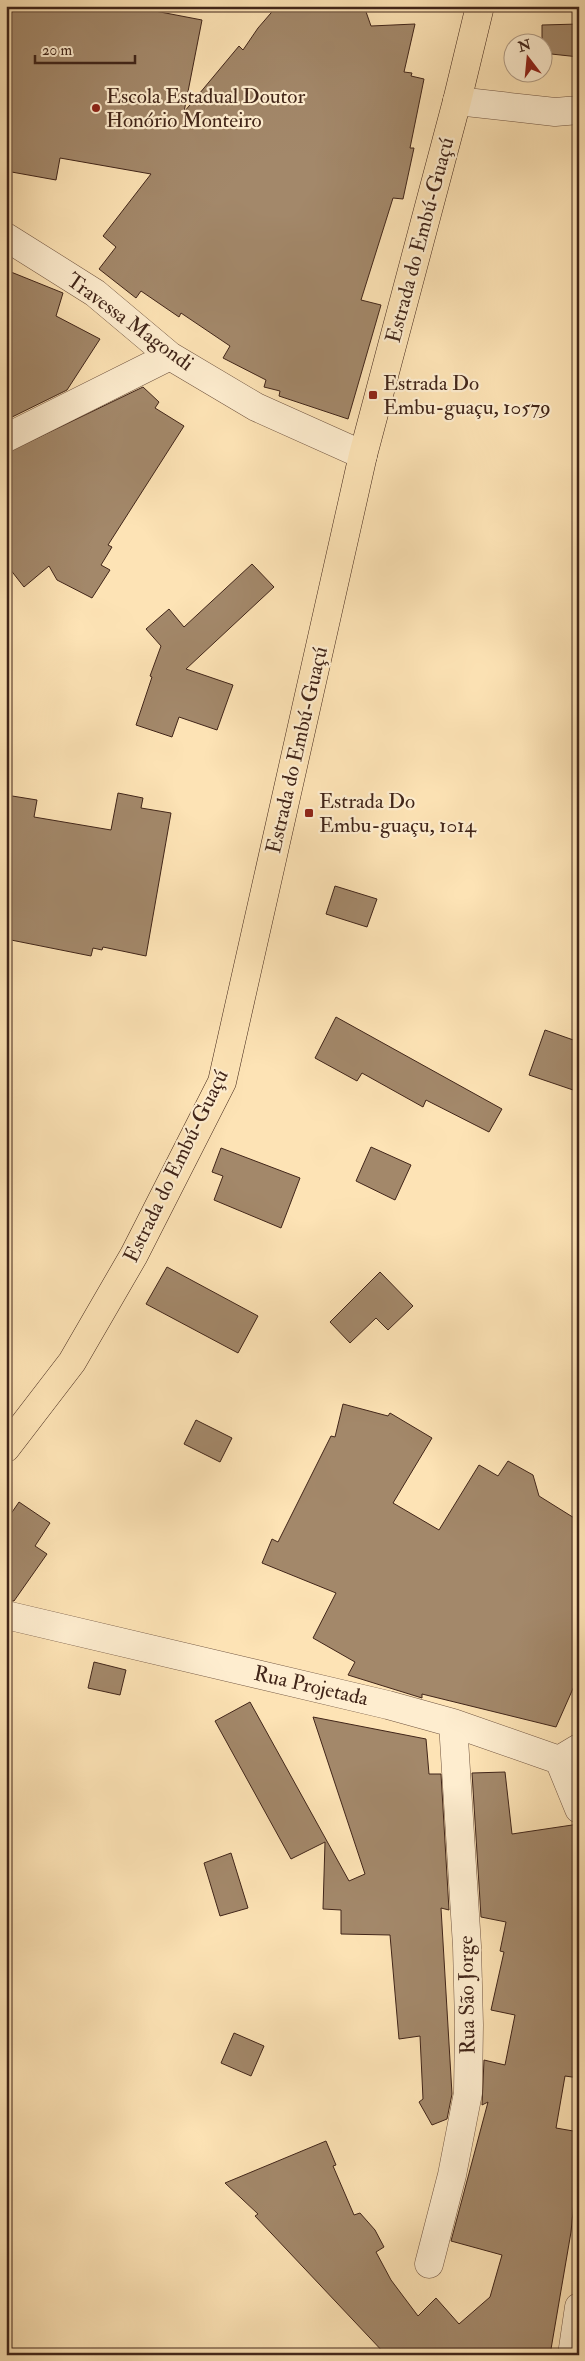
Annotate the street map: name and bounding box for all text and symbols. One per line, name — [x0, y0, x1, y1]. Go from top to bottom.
scale bar — [35, 32, 135, 64]
north arrow — [502, 32, 552, 82]
text: N — [515, 36, 533, 56]
text: 20 m — [42, 41, 72, 60]
place label: Escola Estadual Doutor Honório Monteiro — [106, 83, 305, 134]
marker: Escola Estadual Doutor Honório Monteiro — [90, 102, 102, 114]
street label: Estrada do Embú-Guaçú — [380, 134, 460, 346]
street label: Travessa Magondi — [61, 267, 199, 377]
place label: Estrada Do Embu-guaçu, 10579 — [383, 370, 551, 421]
marker: Estrada Do Embu-guaçu, 10579 — [367, 389, 379, 401]
street label: Estrada do Embú-Guaçú — [260, 644, 334, 856]
place label: Estrada Do Embu-guaçu, 1014 — [319, 788, 478, 839]
marker: Estrada Do Embu-guaçu, 1014 — [303, 807, 315, 819]
street label: Estrada do Embú-Guaçú — [117, 1065, 235, 1267]
street label: Rua Projetada — [251, 1660, 371, 1712]
street label: Rua São Jorge — [452, 1935, 482, 2055]

